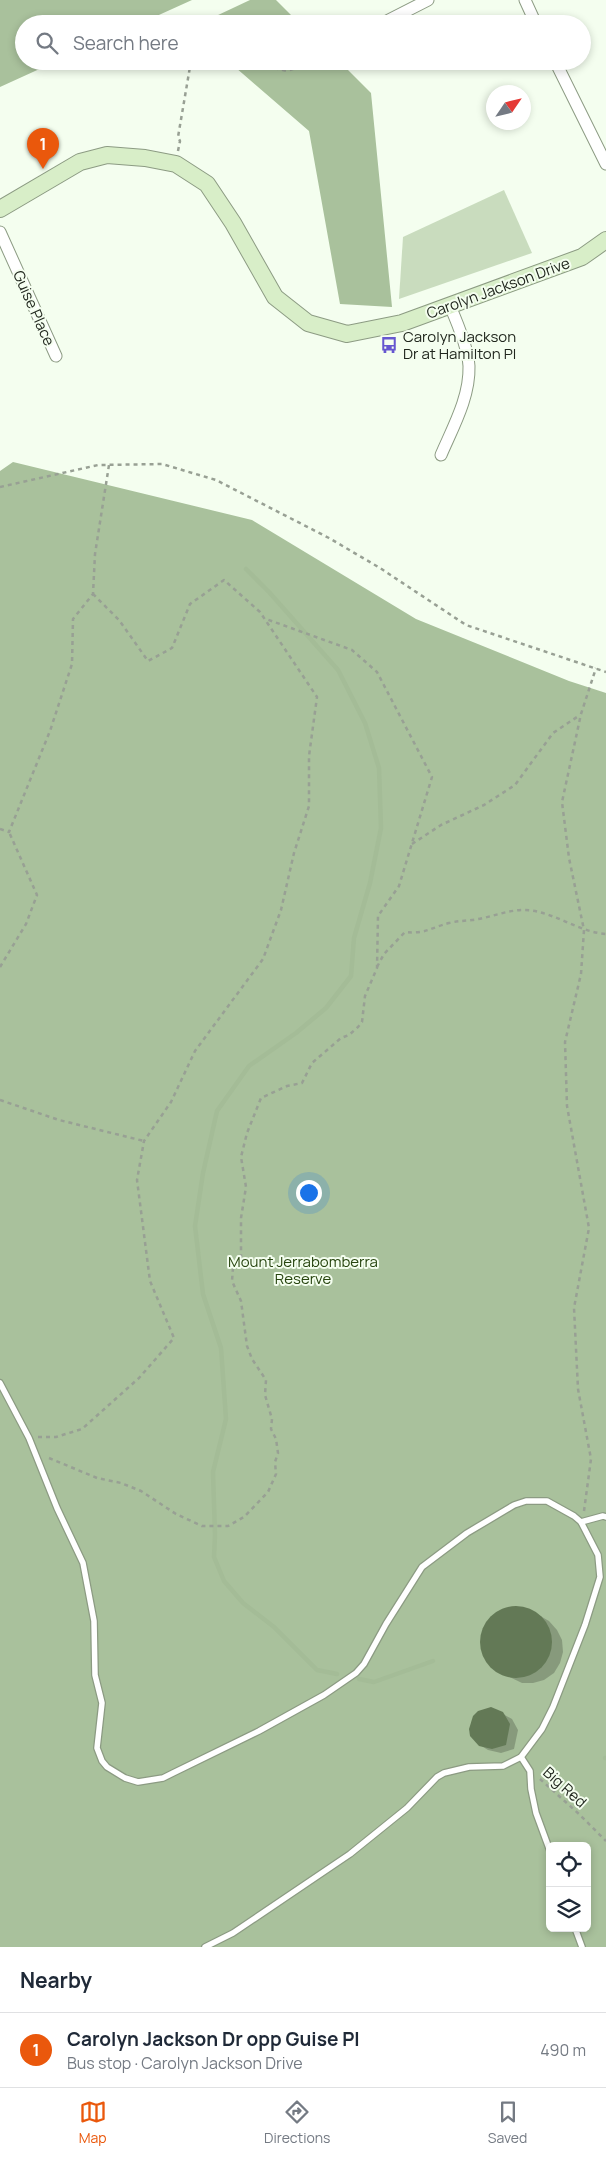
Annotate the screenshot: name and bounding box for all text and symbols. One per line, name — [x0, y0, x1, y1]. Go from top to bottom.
search box — [15, 15, 591, 70]
icon: search — [33, 29, 61, 57]
text: Search here — [73, 30, 179, 56]
north arrow — [486, 85, 531, 130]
pin: 1 — [27, 128, 59, 169]
street label: Carolyn Jackson Drive — [423, 252, 573, 324]
street label: Guise Place — [8, 267, 60, 349]
place label: Carolyn Jackson Dr at Hamilton Pl — [403, 326, 516, 364]
bus stop icon: Carolyn Jackson Dr at Hamilton Pl — [379, 335, 399, 355]
your location — [296, 1180, 322, 1206]
park label: Mount Jerrabomberra Reserve — [228, 1251, 378, 1289]
street label: Big Red — [539, 1762, 591, 1812]
map controls — [546, 1842, 591, 1932]
button: locate — [546, 1842, 591, 1887]
button: layers — [546, 1887, 591, 1932]
text: Nearby — [20, 1966, 92, 1994]
text: Carolyn Jackson Dr opp Guise Pl — [67, 2026, 360, 2052]
text: 1 — [32, 2039, 40, 2061]
text: 490 m — [540, 2039, 586, 2061]
text: Bus stop · Carolyn Jackson Drive — [67, 2052, 303, 2074]
tab: Map — [79, 2098, 107, 2147]
tab: Directions — [264, 2098, 330, 2147]
tab: Saved — [488, 2098, 527, 2147]

